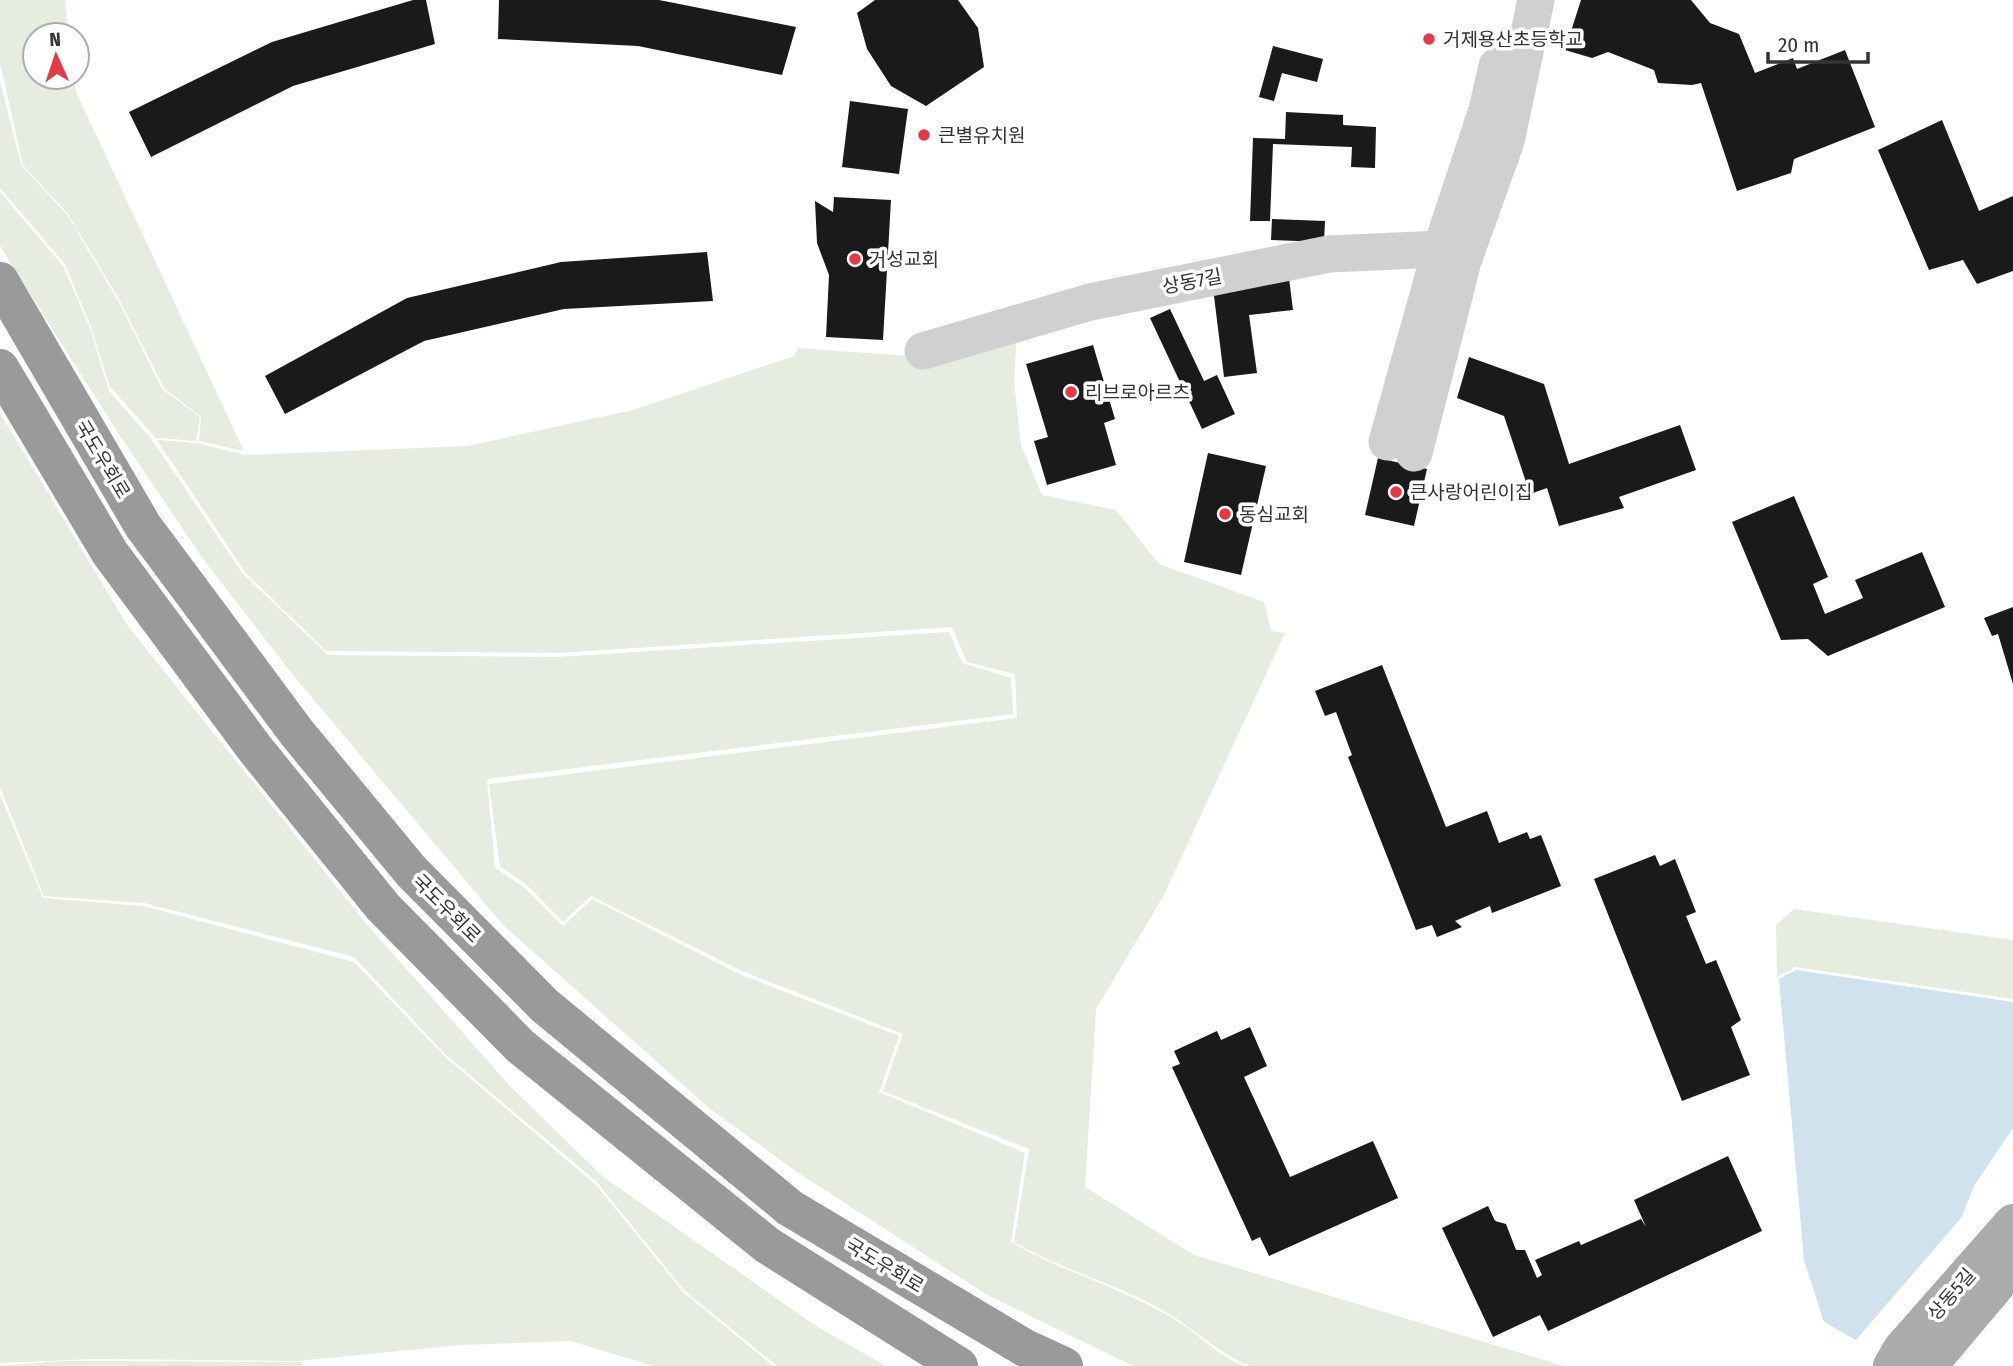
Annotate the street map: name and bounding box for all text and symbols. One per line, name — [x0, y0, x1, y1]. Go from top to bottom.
north arrow — [21, 21, 91, 91]
scale bar — [1768, 21, 1868, 65]
text: N — [49, 28, 61, 51]
place label: 거제용산초등학교 — [1443, 28, 1583, 51]
marker: 거제용산초등학교 — [1421, 31, 1437, 47]
text: 20 m — [1778, 32, 1819, 58]
place label: 큰별유치원 — [938, 124, 1025, 147]
marker: 큰별유치원 — [916, 127, 932, 143]
place label: 거성교회 — [869, 248, 939, 271]
marker: 거성교회 — [847, 251, 863, 267]
street label: 상동7길 — [1160, 264, 1224, 299]
place label: 리브로아르츠 — [1085, 381, 1190, 404]
marker: 리브로아르츠 — [1063, 384, 1079, 400]
street label: 국도우회로 — [70, 416, 135, 503]
place label: 큰사랑어린이집 — [1410, 481, 1532, 504]
marker: 큰사랑어린이집 — [1388, 484, 1404, 500]
place label: 동심교회 — [1239, 503, 1309, 526]
marker: 동심교회 — [1217, 506, 1233, 522]
street label: 국도우회로 — [408, 869, 486, 947]
street label: 국도우회로 — [841, 1233, 928, 1298]
street label: 상동5길 — [1923, 1264, 1980, 1325]

